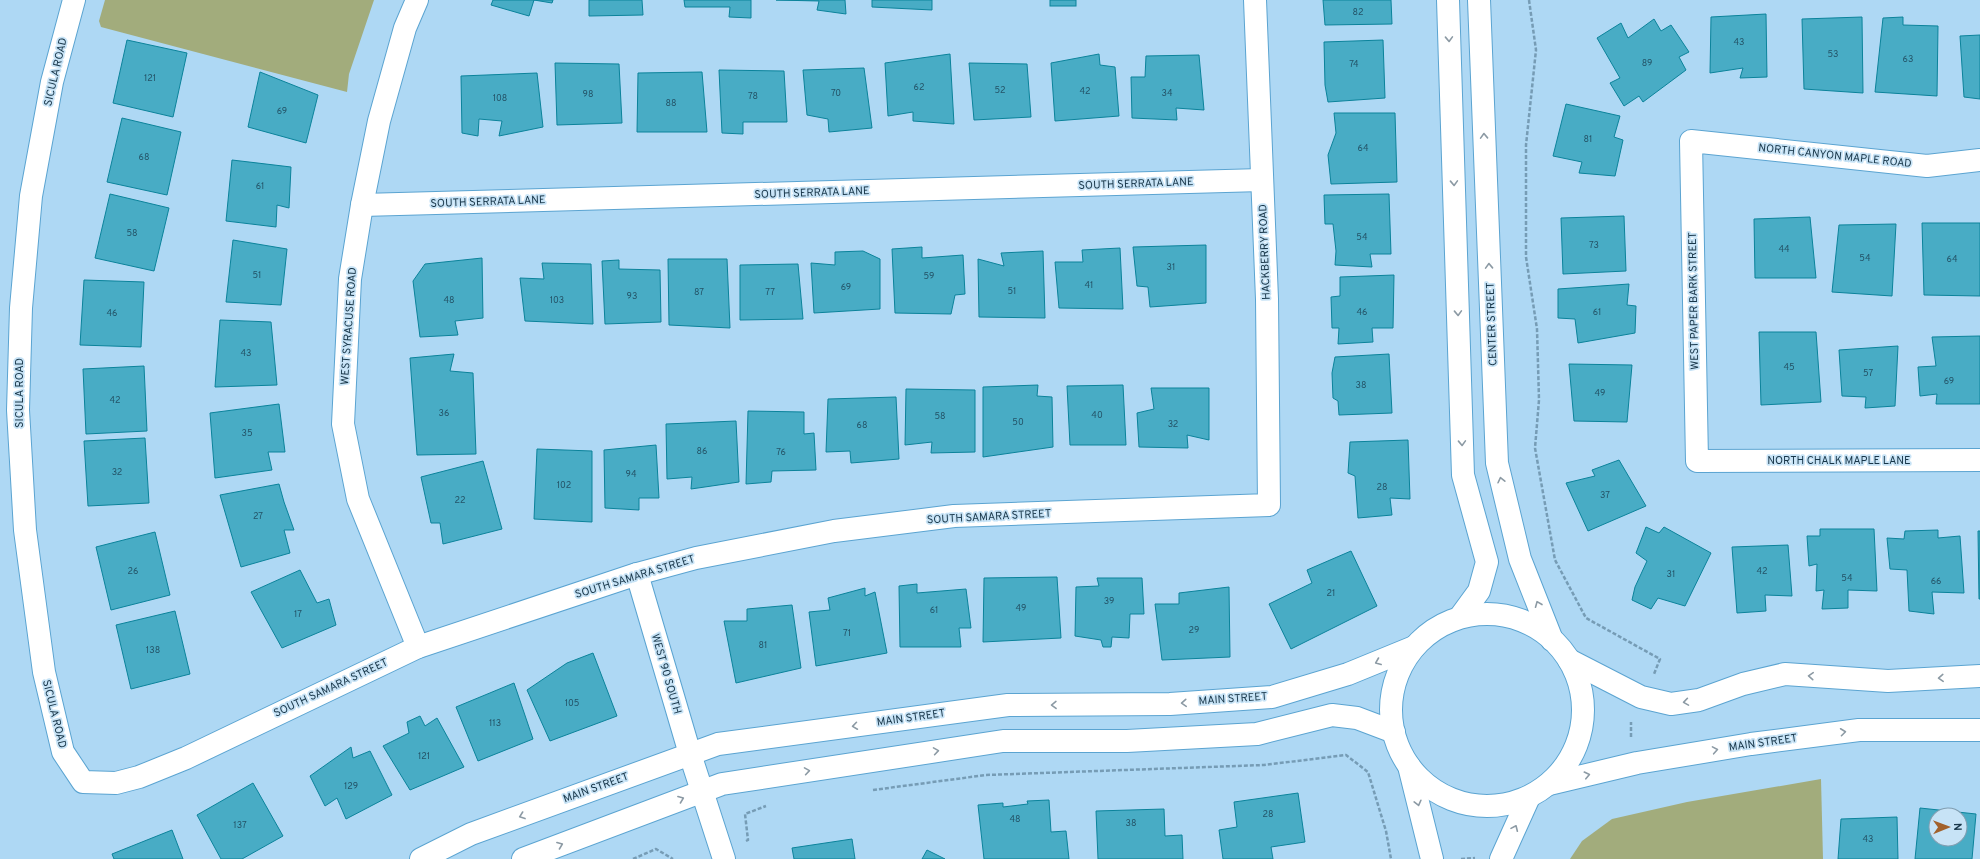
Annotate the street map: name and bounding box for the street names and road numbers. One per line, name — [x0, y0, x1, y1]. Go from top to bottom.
street label: SICULA ROAD — [41, 36, 71, 108]
street label: NORTH CANYON MAPLE ROAD — [1758, 141, 1912, 171]
street label: SOUTH SERRATA LANE — [1078, 175, 1194, 193]
street label: SOUTH SERRATA LANE — [754, 184, 870, 202]
street label: SOUTH SERRATA LANE — [430, 193, 546, 211]
street label: HACKBERRY ROAD — [1256, 204, 1274, 300]
street label: WEST PAPER BARK STREET — [1686, 232, 1702, 370]
street label: WEST SYRACUSE ROAD — [338, 267, 360, 385]
street label: CENTER STREET — [1484, 282, 1500, 366]
street label: SICULA ROAD — [13, 358, 27, 428]
street label: NORTH CHALK MAPLE LANE — [1767, 454, 1911, 468]
street label: SOUTH SAMARA STREET — [926, 507, 1052, 527]
street label: SOUTH SAMARA STREET — [573, 552, 697, 602]
street label: WEST 90 SOUTH — [648, 632, 684, 716]
street label: SOUTH SAMARA STREET — [272, 655, 390, 721]
street label: SICULA ROAD — [39, 678, 69, 750]
street label: MAIN STREET — [1198, 690, 1268, 708]
street label: MAIN STREET — [876, 706, 946, 730]
street label: MAIN STREET — [1728, 731, 1798, 755]
street label: MAIN STREET — [561, 770, 631, 806]

